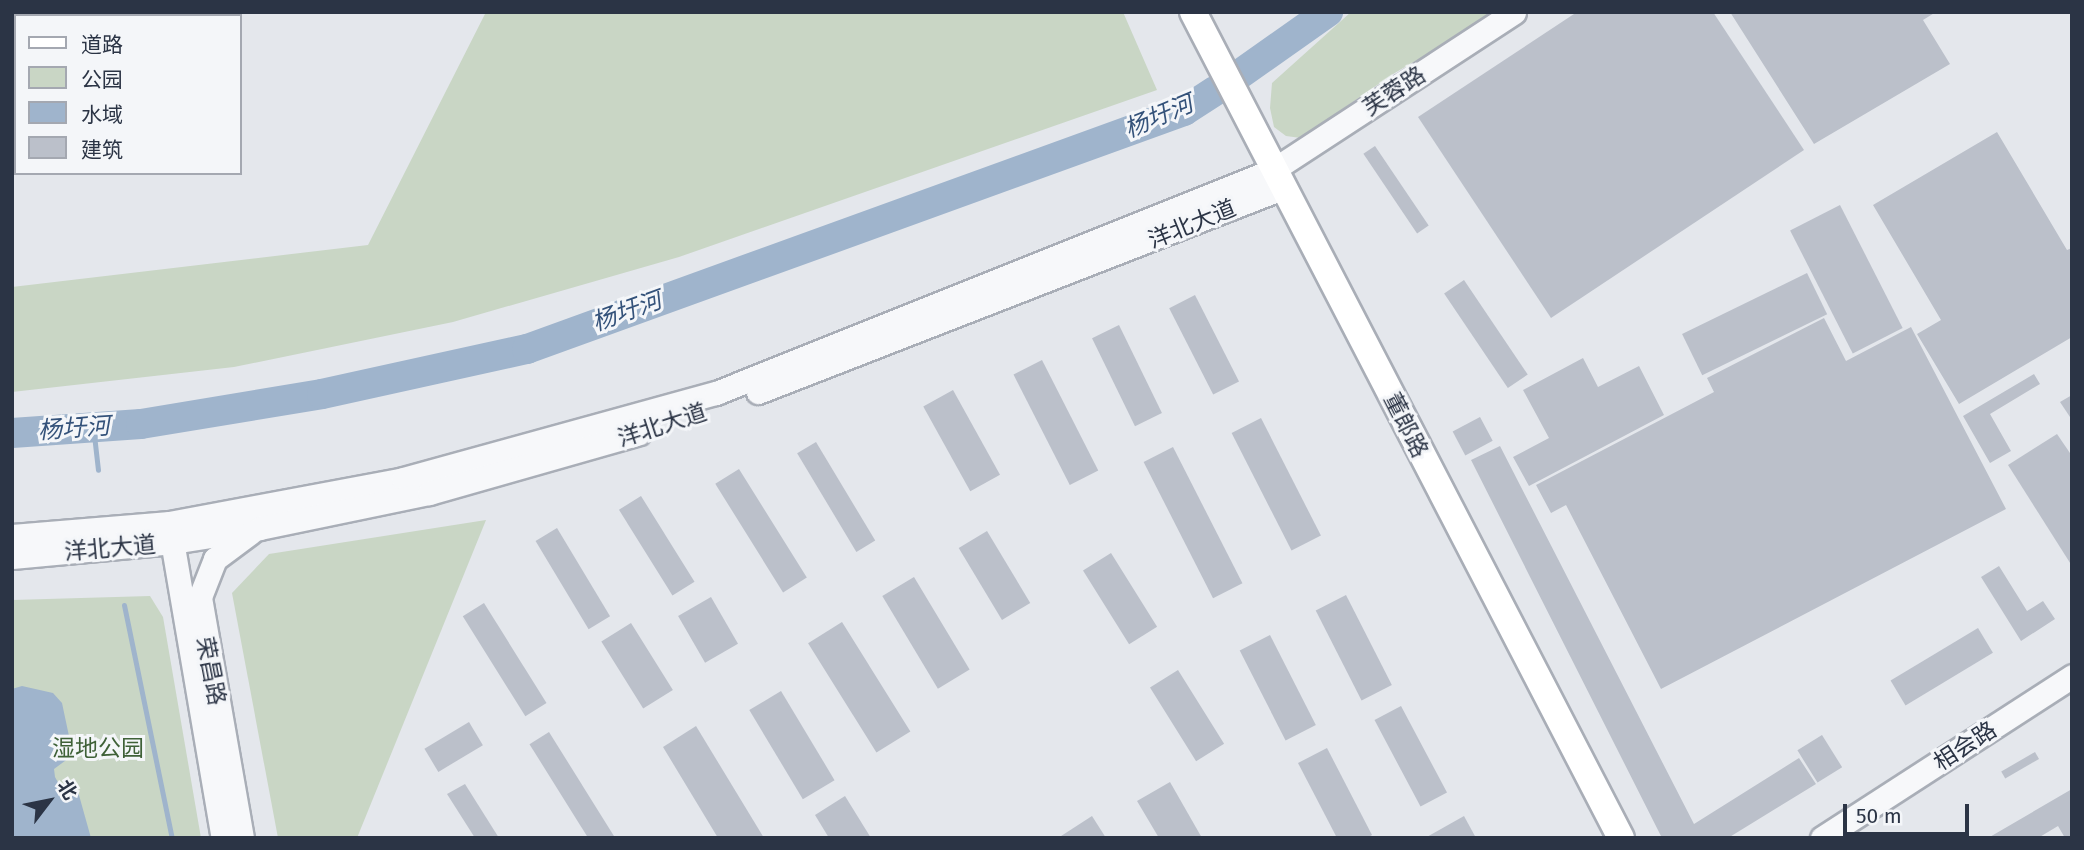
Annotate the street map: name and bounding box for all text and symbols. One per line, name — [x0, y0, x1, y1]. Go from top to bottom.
legend — [14, 14, 242, 175]
text: 道路 — [81, 32, 123, 58]
street label: 芙蓉路 — [1358, 61, 1430, 121]
text: 公园 — [81, 67, 123, 93]
water label: 杨圩河 — [1120, 90, 1198, 144]
text: 水域 — [81, 102, 123, 128]
text: 建筑 — [81, 137, 123, 163]
street label: 洋北大道 — [1144, 194, 1240, 254]
water label: 杨圩河 — [588, 286, 666, 338]
street label: 董郎路 — [1378, 388, 1434, 462]
street label: 洋北大道 — [614, 398, 710, 452]
water label: 杨圩河 — [37, 412, 111, 446]
street label: 洋北大道 — [63, 530, 157, 566]
street label: 荣昌路 — [191, 635, 231, 707]
street label: 相会路 — [1929, 716, 2001, 776]
park label: 湿地公园 — [52, 734, 144, 762]
north arrow — [14, 766, 84, 836]
text: 北 — [52, 775, 82, 804]
scale bar — [1846, 790, 1972, 834]
text: 50 m — [1856, 803, 1902, 829]

